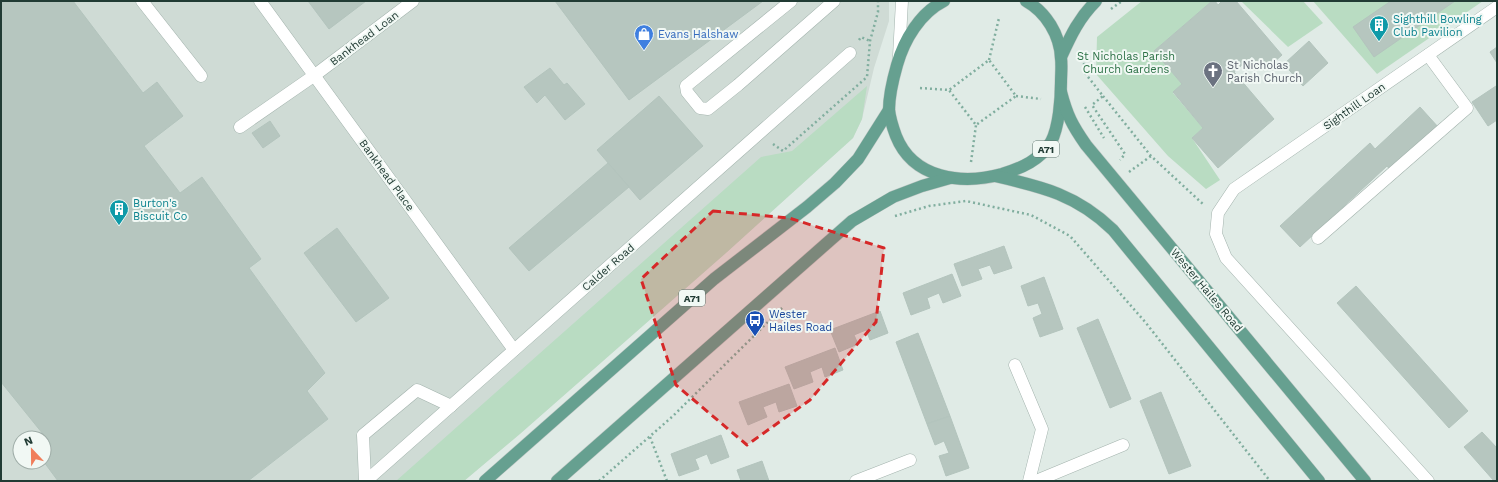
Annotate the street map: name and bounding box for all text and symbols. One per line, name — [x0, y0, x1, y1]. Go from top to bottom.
street label: Bankhead Loan — [327, 8, 401, 68]
place label: Sighthill Bowling Club Pavilion — [1393, 13, 1482, 39]
building icon: Sighthill Bowling Club Pavilion — [1368, 14, 1390, 42]
shop icon: Evans Halshaw — [633, 23, 655, 51]
place label: Evans Halshaw — [658, 28, 738, 41]
park label: St Nicholas Parish Church Gardens — [1077, 50, 1175, 76]
place label: St Nicholas Parish Church — [1227, 59, 1302, 85]
church icon: St Nicholas Parish Church — [1202, 60, 1224, 88]
street label: Sighthill Loan — [1321, 80, 1388, 133]
street label: Bankhead Place — [356, 137, 417, 214]
road number: A71 — [1033, 141, 1059, 157]
place label: Burton's Biscuit Co — [133, 197, 187, 223]
building icon: Burton's Biscuit Co — [108, 198, 130, 226]
street label: Calder Road — [579, 241, 637, 294]
street label: Wester Hailes Road — [1168, 246, 1245, 335]
road number: A71 — [679, 290, 705, 306]
place label: Wester Hailes Road — [769, 308, 832, 334]
bus stop icon: Wester Hailes Road — [744, 309, 766, 337]
north arrow — [12, 430, 52, 470]
text: N — [22, 434, 35, 449]

